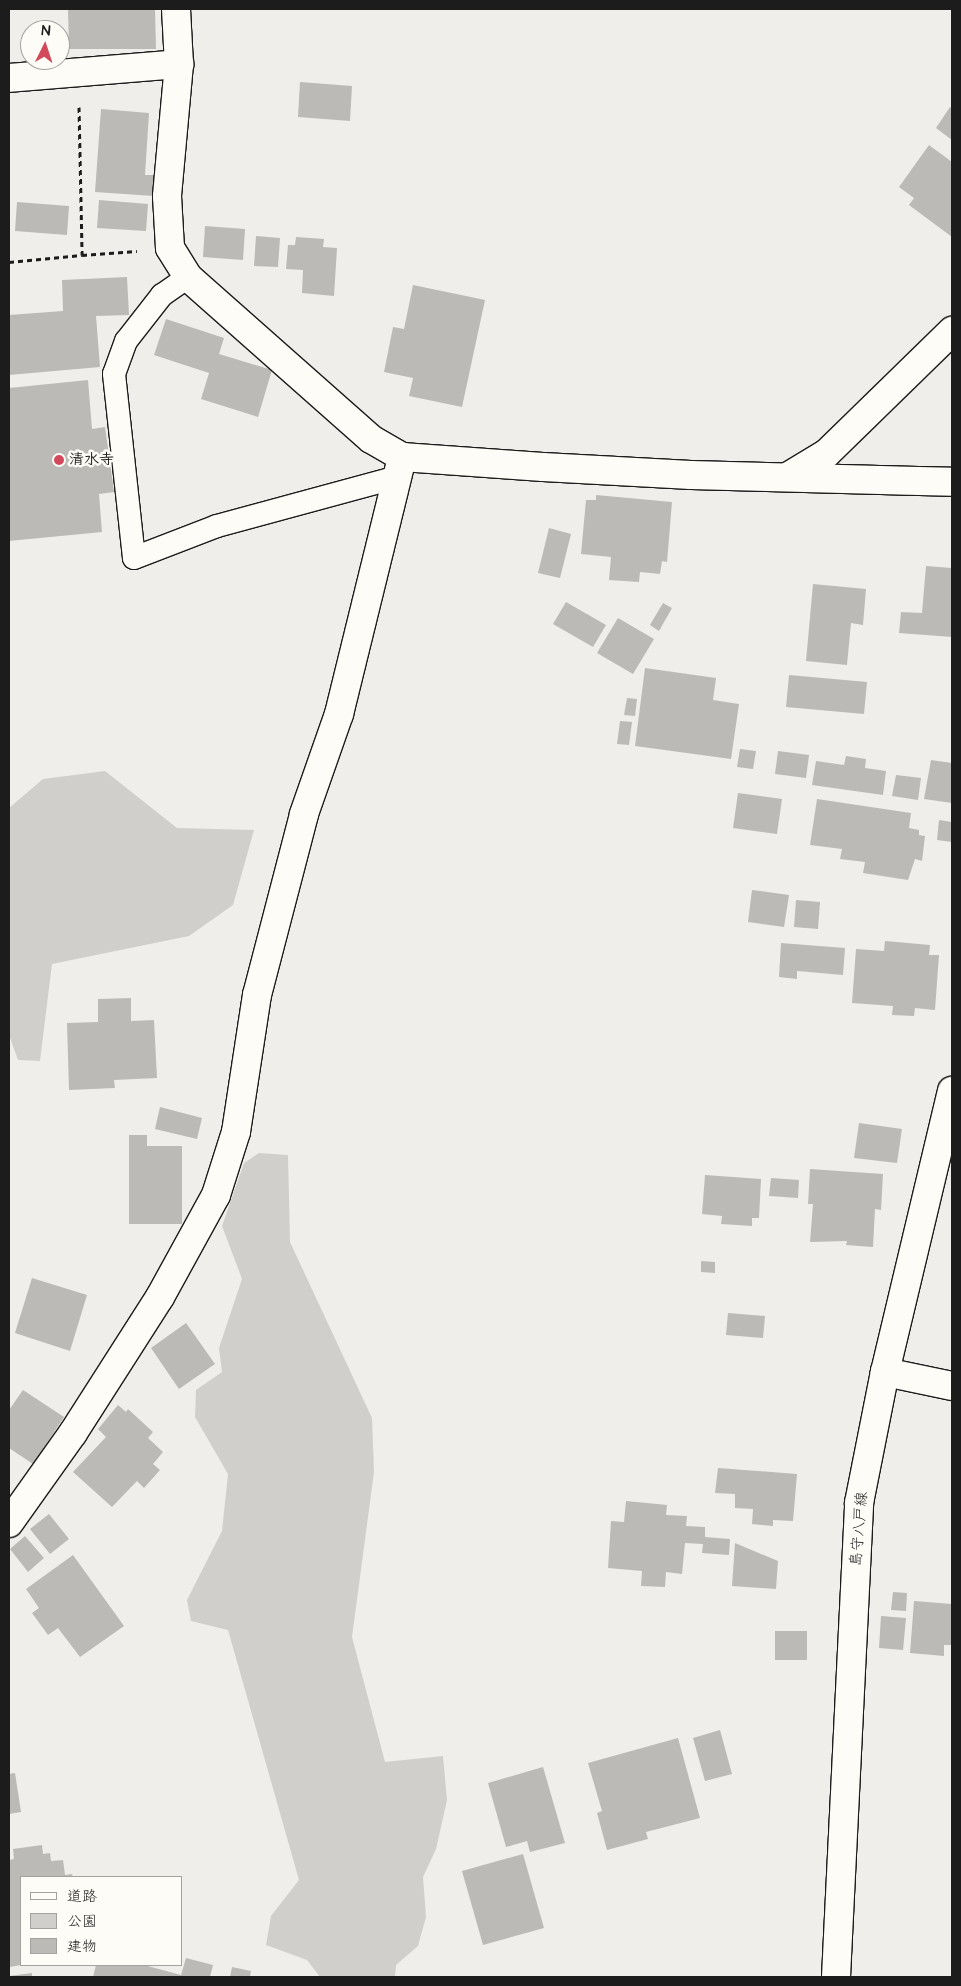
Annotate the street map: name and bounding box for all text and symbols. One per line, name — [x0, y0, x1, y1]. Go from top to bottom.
north arrow — [20, 20, 70, 70]
text: N — [41, 21, 51, 41]
place label: 清水寺 — [69, 451, 114, 469]
marker: 清水寺 — [53, 454, 65, 466]
street label: 島守八戸線 — [847, 1491, 871, 1567]
legend — [20, 1876, 182, 1966]
text: 道路 — [67, 1886, 97, 1907]
text: 公園 — [67, 1911, 97, 1932]
text: 建物 — [67, 1936, 97, 1957]

